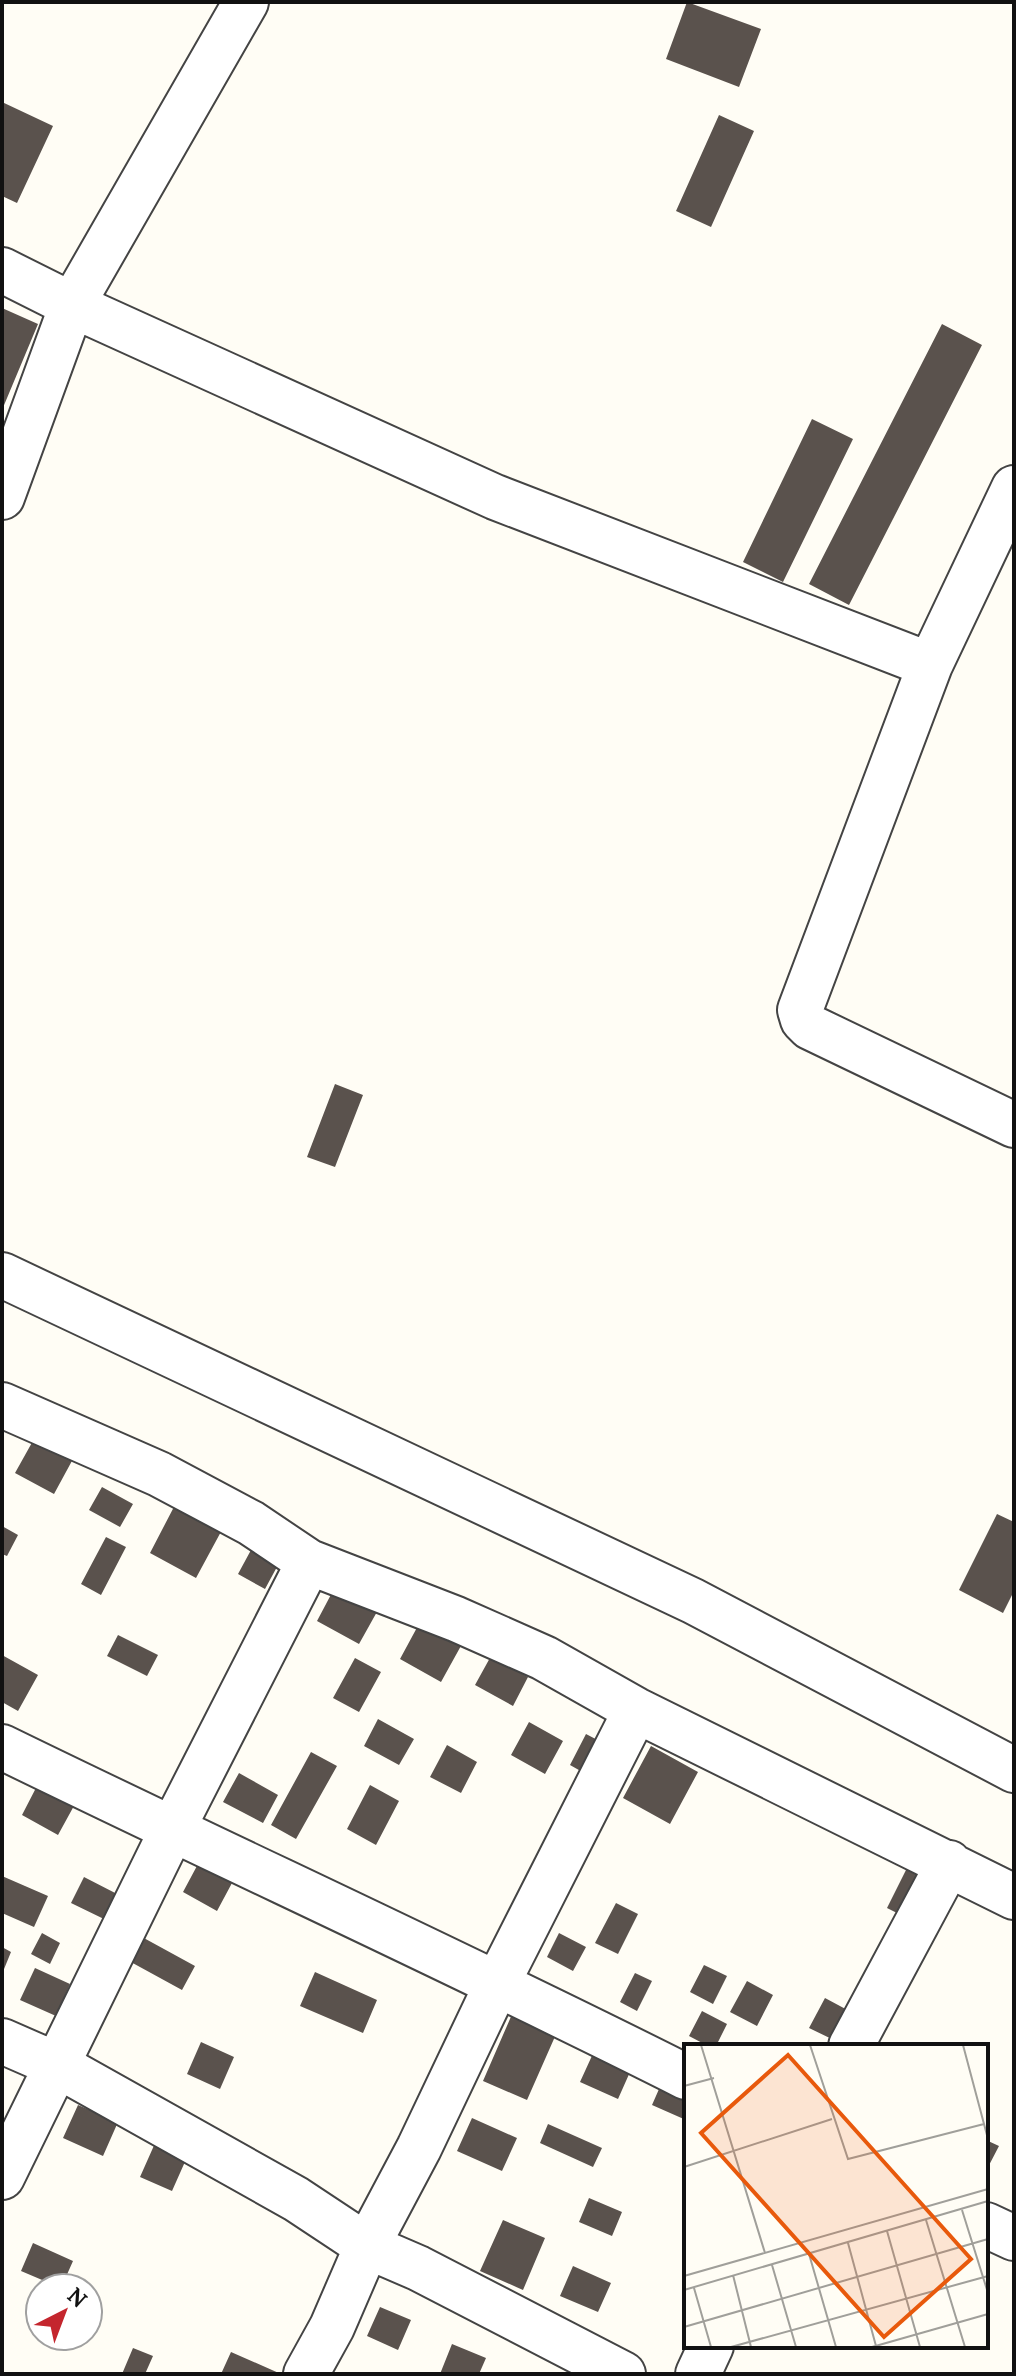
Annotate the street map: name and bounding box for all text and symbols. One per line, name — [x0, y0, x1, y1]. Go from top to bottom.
inset map — [684, 2044, 988, 2348]
north arrow — [24, 2272, 104, 2352]
text: N — [62, 2281, 93, 2313]

